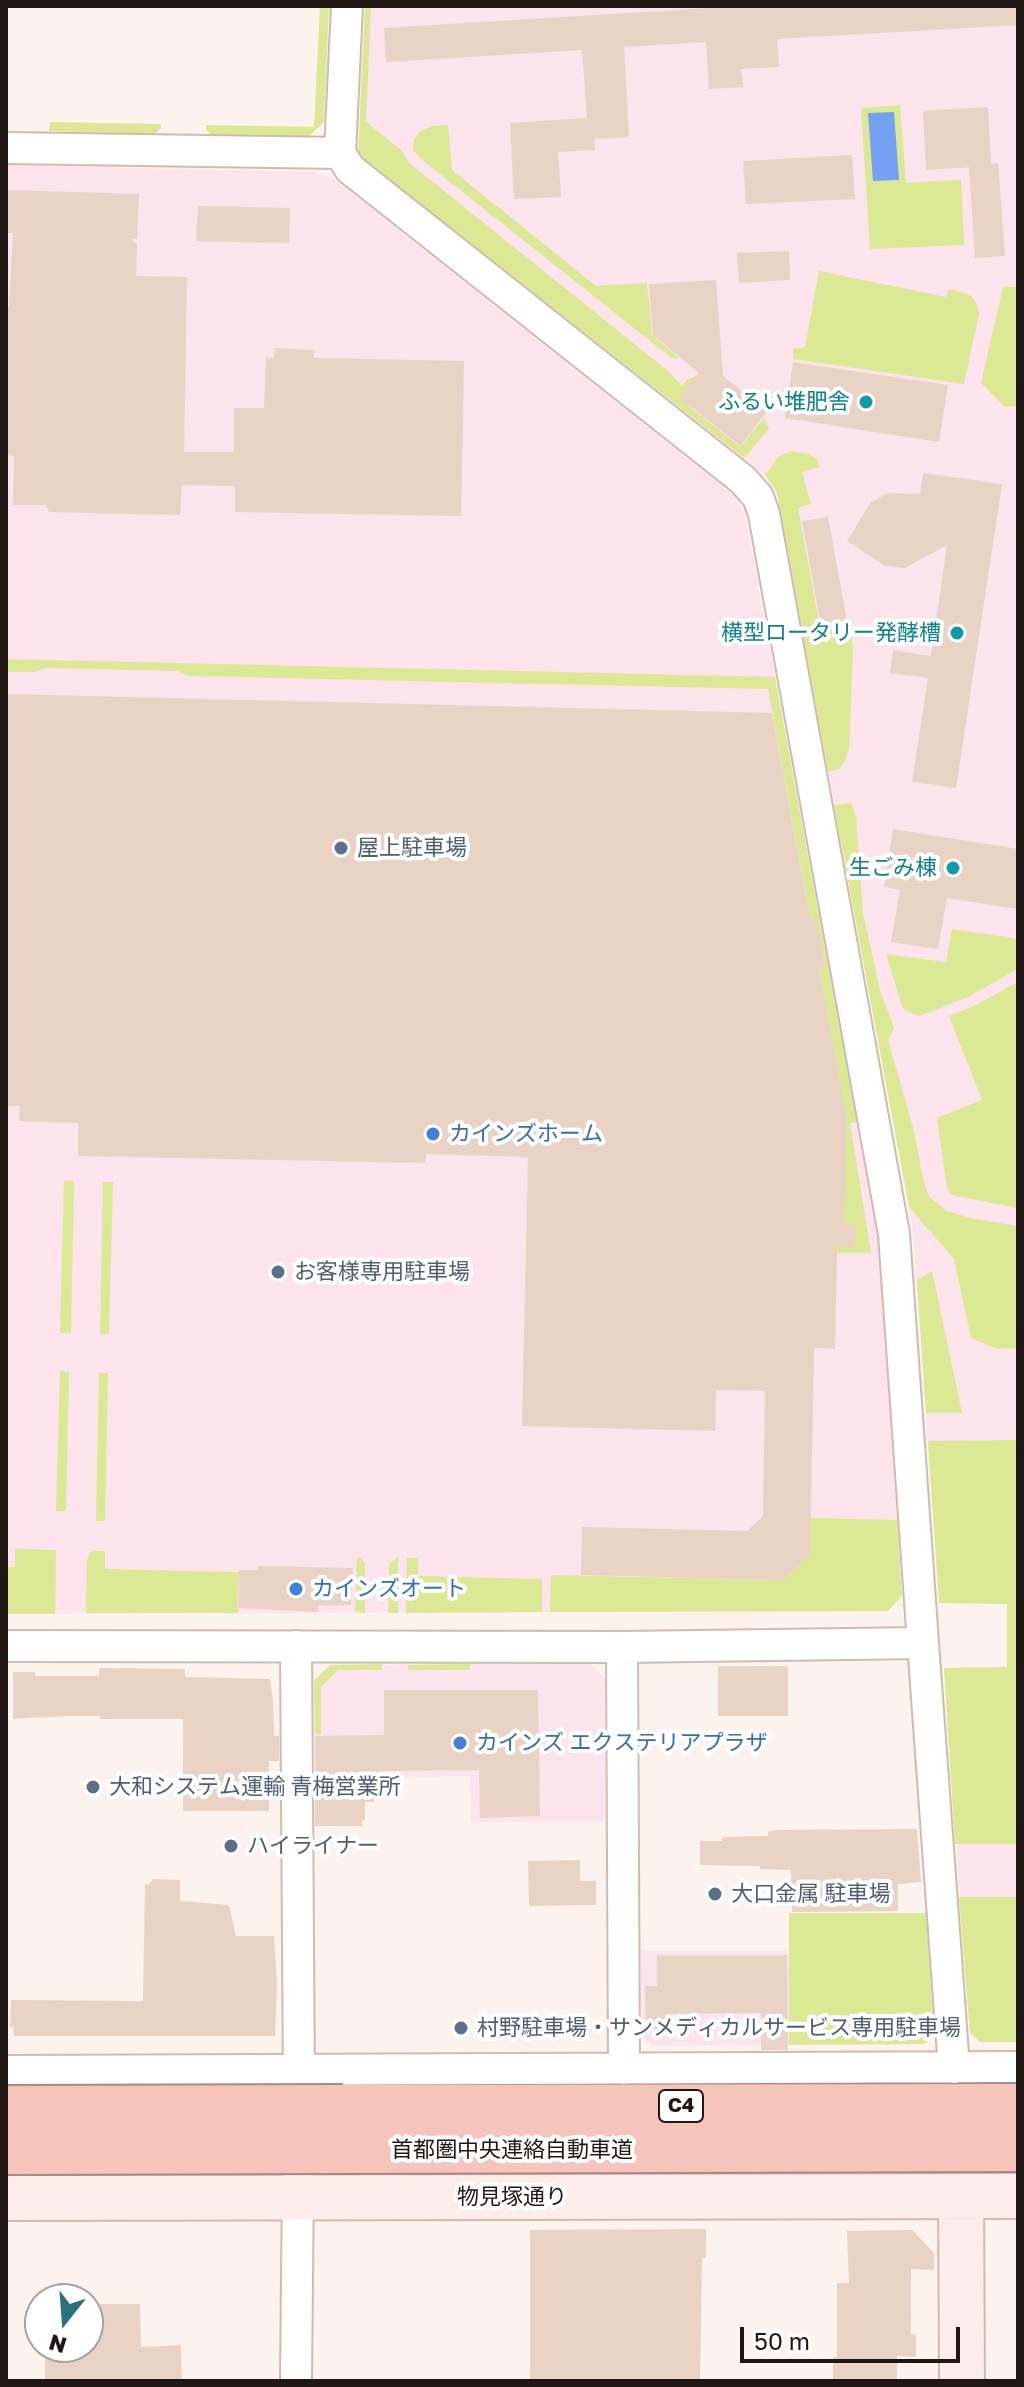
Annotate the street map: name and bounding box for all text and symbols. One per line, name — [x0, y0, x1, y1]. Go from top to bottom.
place label: ふるい堆肥舎 — [718, 389, 850, 415]
marker: ふるい堆肥舎 — [857, 393, 875, 411]
place label: 横型ロータリー発酵槽 — [721, 620, 941, 646]
marker: 横型ロータリー発酵槽 — [948, 624, 966, 642]
place label: 屋上駐車場 — [357, 835, 467, 861]
marker: 屋上駐車場 — [332, 839, 350, 857]
place label: 生ごみ棟 — [849, 855, 937, 881]
marker: 生ごみ棟 — [944, 859, 962, 877]
place label: カインズホーム — [449, 1121, 603, 1147]
marker: カインズホーム — [424, 1125, 442, 1143]
place label: お客様専用駐車場 — [294, 1259, 470, 1285]
marker: お客様専用駐車場 — [269, 1263, 287, 1281]
place label: カインズオート — [312, 1576, 466, 1602]
marker: カインズオート — [287, 1580, 305, 1598]
place label: カインズ エクステリアプラザ — [476, 1730, 767, 1756]
marker: カインズ エクステリアプラザ — [451, 1734, 469, 1752]
place label: 大和システム運輸 青梅営業所 — [109, 1774, 400, 1800]
marker: 大和システム運輸 青梅営業所 — [84, 1778, 102, 1796]
place label: ハイライナー — [247, 1833, 379, 1859]
marker: ハイライナー — [222, 1837, 240, 1855]
place label: 大口金属 駐車場 — [731, 1881, 890, 1907]
marker: 大口金属 駐車場 — [706, 1885, 724, 1903]
place label: 村野駐車場・サンメディカルサービス専用駐車場 — [477, 2015, 961, 2041]
marker: 村野駐車場・サンメディカルサービス専用駐車場 — [452, 2019, 470, 2037]
road number: C4 — [659, 2090, 703, 2122]
street label: 首都圏中央連絡自動車道 — [391, 2137, 633, 2163]
street label: 物見塚通り — [457, 2184, 567, 2210]
north arrow — [24, 2283, 104, 2363]
scale bar — [744, 2311, 964, 2361]
text: 50 m — [754, 2326, 810, 2355]
text: N — [45, 2329, 69, 2360]

